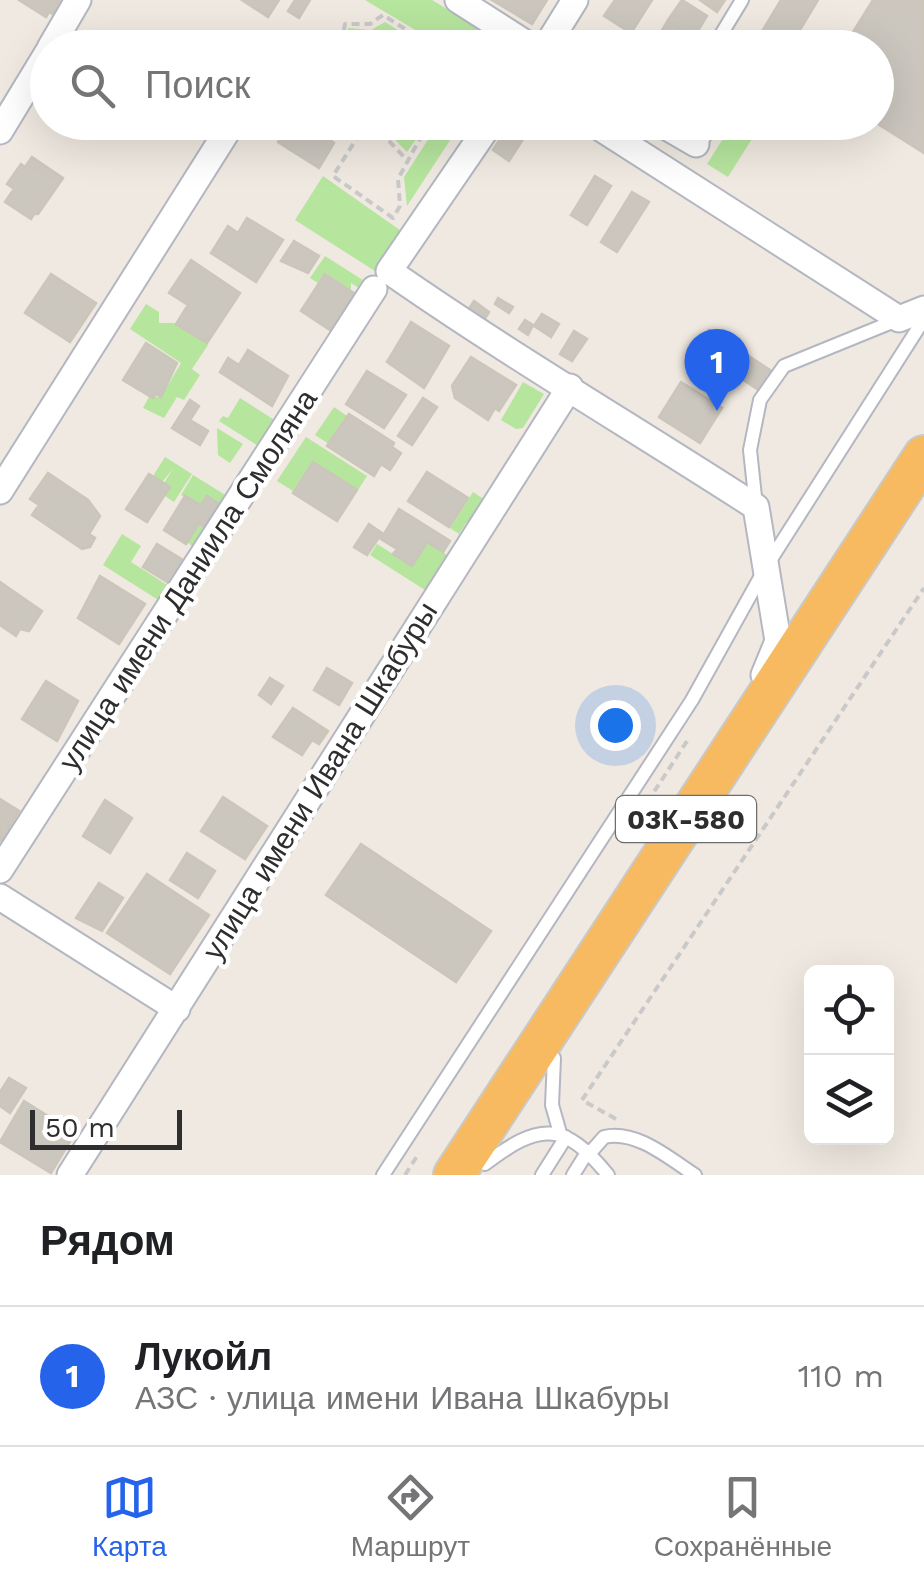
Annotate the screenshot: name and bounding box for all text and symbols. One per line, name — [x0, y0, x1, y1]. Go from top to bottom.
search box — [30, 30, 894, 140]
icon: search — [65, 58, 120, 113]
text: Поиск — [145, 63, 250, 107]
pin: 1 — [684, 328, 750, 411]
street label: улица имени Даниила Смоляна — [51, 382, 324, 777]
street label: улица имени Ивана Шкабуры — [195, 595, 444, 966]
your location — [590, 700, 641, 751]
road number: 03К-580 — [616, 796, 756, 842]
map controls — [804, 965, 894, 1145]
button: locate — [804, 965, 894, 1055]
button: layers — [804, 1055, 894, 1145]
scale bar — [30, 1105, 182, 1150]
text: 50 m — [45, 1111, 115, 1144]
text: Рядом — [40, 1216, 175, 1265]
text: Лукойл — [135, 1335, 272, 1379]
text: 1 — [66, 1357, 79, 1395]
text: 110 m — [798, 1357, 884, 1395]
text: АЗС · улица имени Ивана Шкабуры — [135, 1379, 670, 1417]
tab: Карта — [92, 1470, 167, 1563]
tab: Маршрут — [351, 1470, 470, 1563]
tab: Сохранённые — [654, 1470, 832, 1563]

